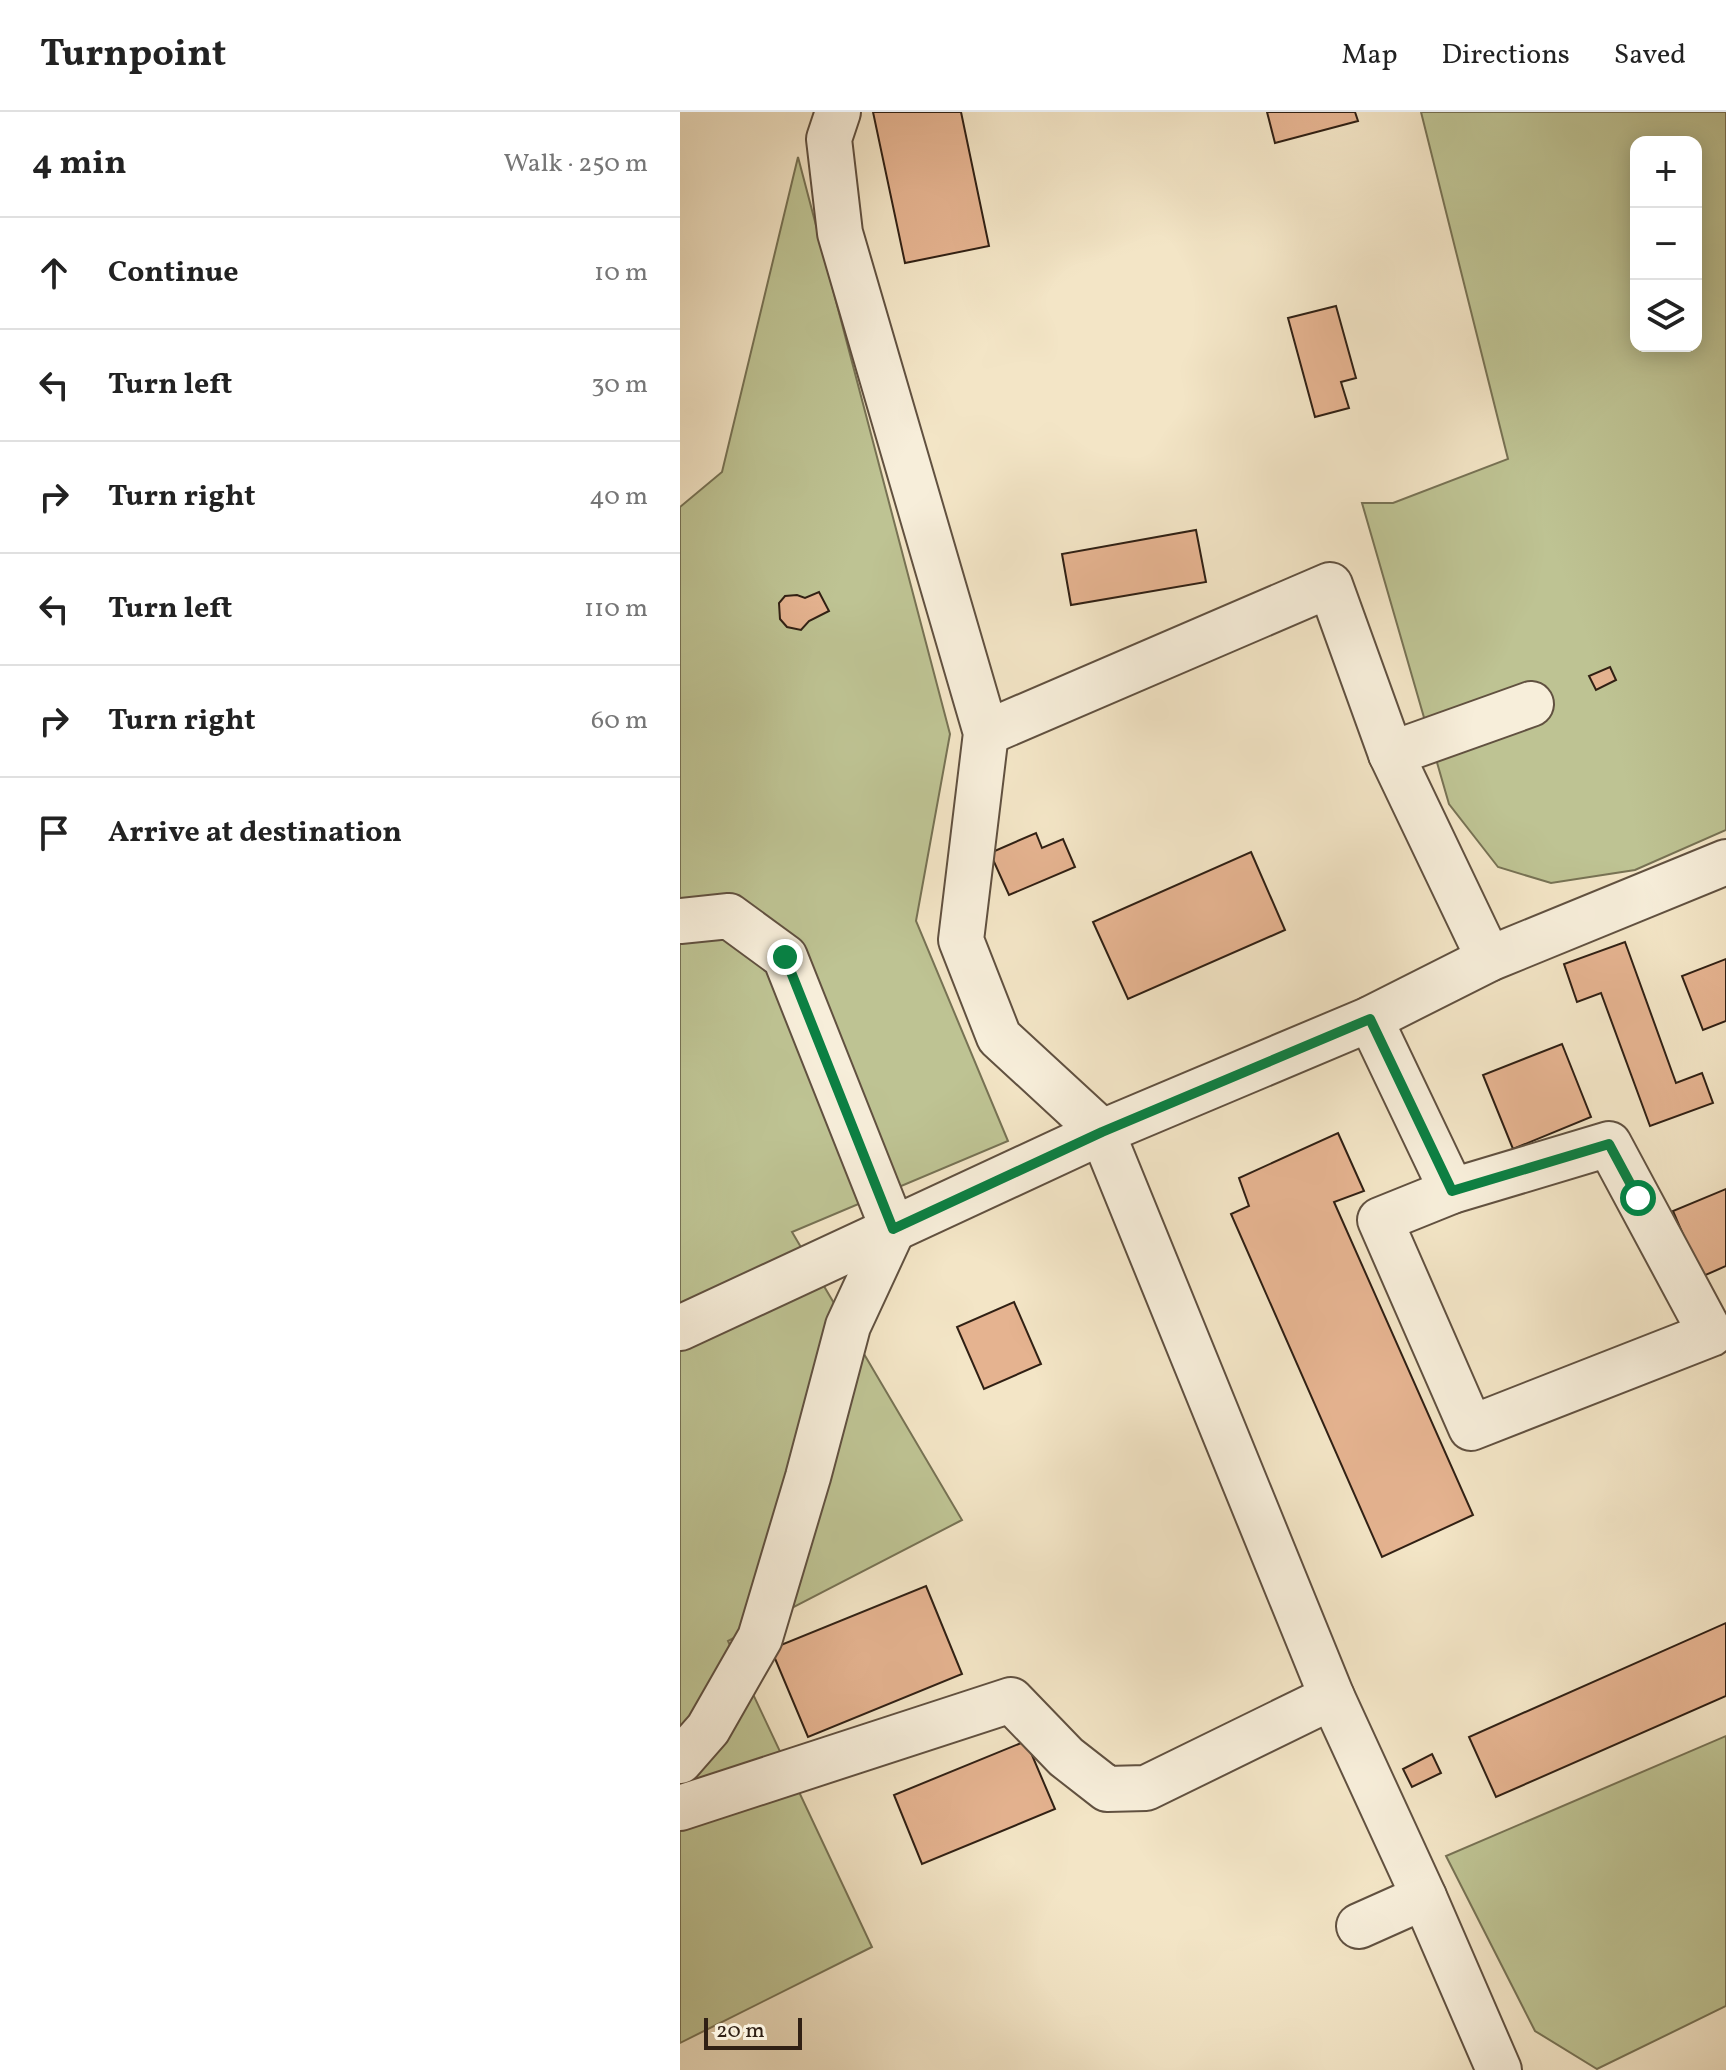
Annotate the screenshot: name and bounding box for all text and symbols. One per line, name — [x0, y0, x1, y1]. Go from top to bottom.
text: Turnpoint — [40, 29, 226, 82]
text: Map — [1342, 36, 1398, 75]
text: Directions — [1442, 36, 1570, 75]
text: Saved — [1614, 36, 1686, 75]
map controls — [1630, 136, 1702, 352]
button: + — [1630, 136, 1702, 208]
text: 4 min — [32, 141, 127, 188]
text: Walk · 250 m — [504, 146, 648, 182]
button: − — [1630, 208, 1702, 280]
icon: ahead — [32, 251, 76, 295]
text: Continue — [108, 252, 239, 294]
text: 10 m — [594, 255, 648, 291]
button: layers — [1630, 280, 1702, 352]
icon: left — [32, 363, 76, 407]
text: Turn left — [108, 364, 232, 406]
text: 30 m — [591, 367, 648, 403]
icon: right — [32, 475, 76, 519]
text: Turn right — [108, 476, 256, 518]
text: 40 m — [589, 479, 648, 515]
icon: left — [32, 587, 76, 631]
text: Turn left — [108, 588, 232, 630]
text: 110 m — [584, 591, 648, 627]
icon: right — [32, 699, 76, 743]
text: Turn right — [108, 700, 256, 742]
text: 60 m — [591, 703, 648, 739]
icon: arrive — [32, 811, 76, 855]
text: Arrive at destination — [108, 812, 402, 854]
route end — [767, 939, 803, 975]
route start — [1620, 1180, 1656, 1216]
scale bar — [704, 2014, 802, 2050]
text: 20 m — [716, 2016, 765, 2047]

